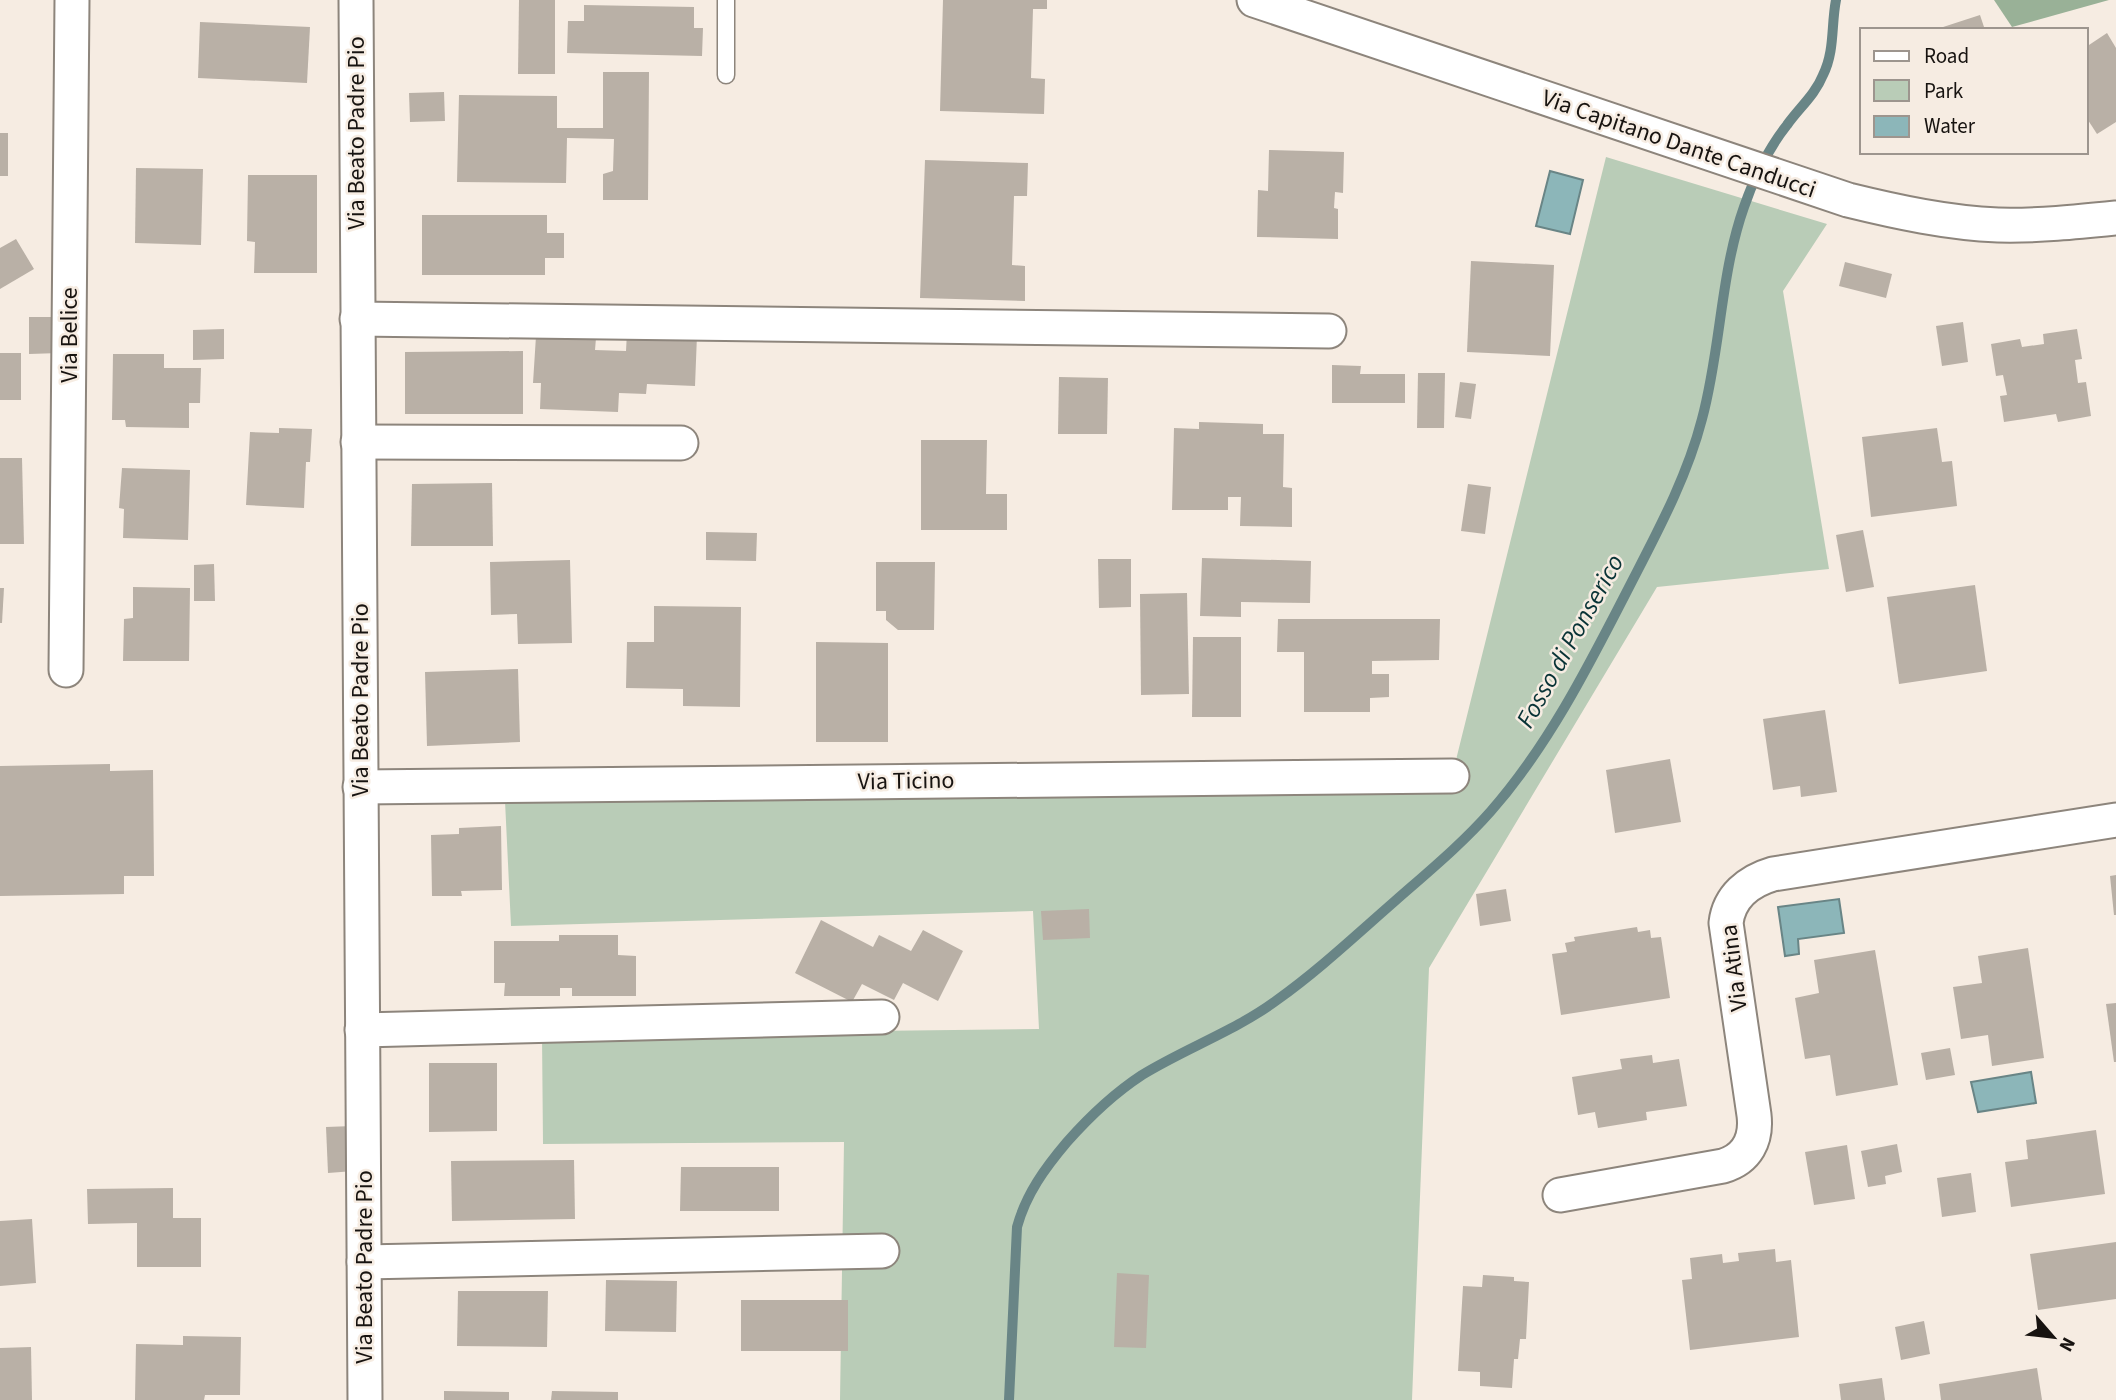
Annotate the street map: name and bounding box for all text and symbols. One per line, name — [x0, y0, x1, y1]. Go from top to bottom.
legend — [1860, 28, 2088, 154]
street label: Via Beato Padre Pio — [339, 36, 374, 230]
text: Road — [1924, 41, 1969, 71]
text: Park — [1924, 76, 1964, 106]
street label: Via Capitano Dante Canducci — [1537, 81, 1821, 207]
text: Water — [1924, 111, 1976, 141]
street label: Via Belice — [52, 287, 87, 383]
water label: Fosso di Ponserico — [1507, 547, 1633, 735]
street label: Via Beato Padre Pio — [343, 603, 378, 797]
street label: Via Ticino — [857, 763, 955, 799]
street label: Via Atina — [1711, 923, 1757, 1013]
street label: Via Beato Padre Pio — [347, 1170, 382, 1364]
north arrow — [2018, 1302, 2088, 1372]
text: N — [2052, 1332, 2082, 1356]

